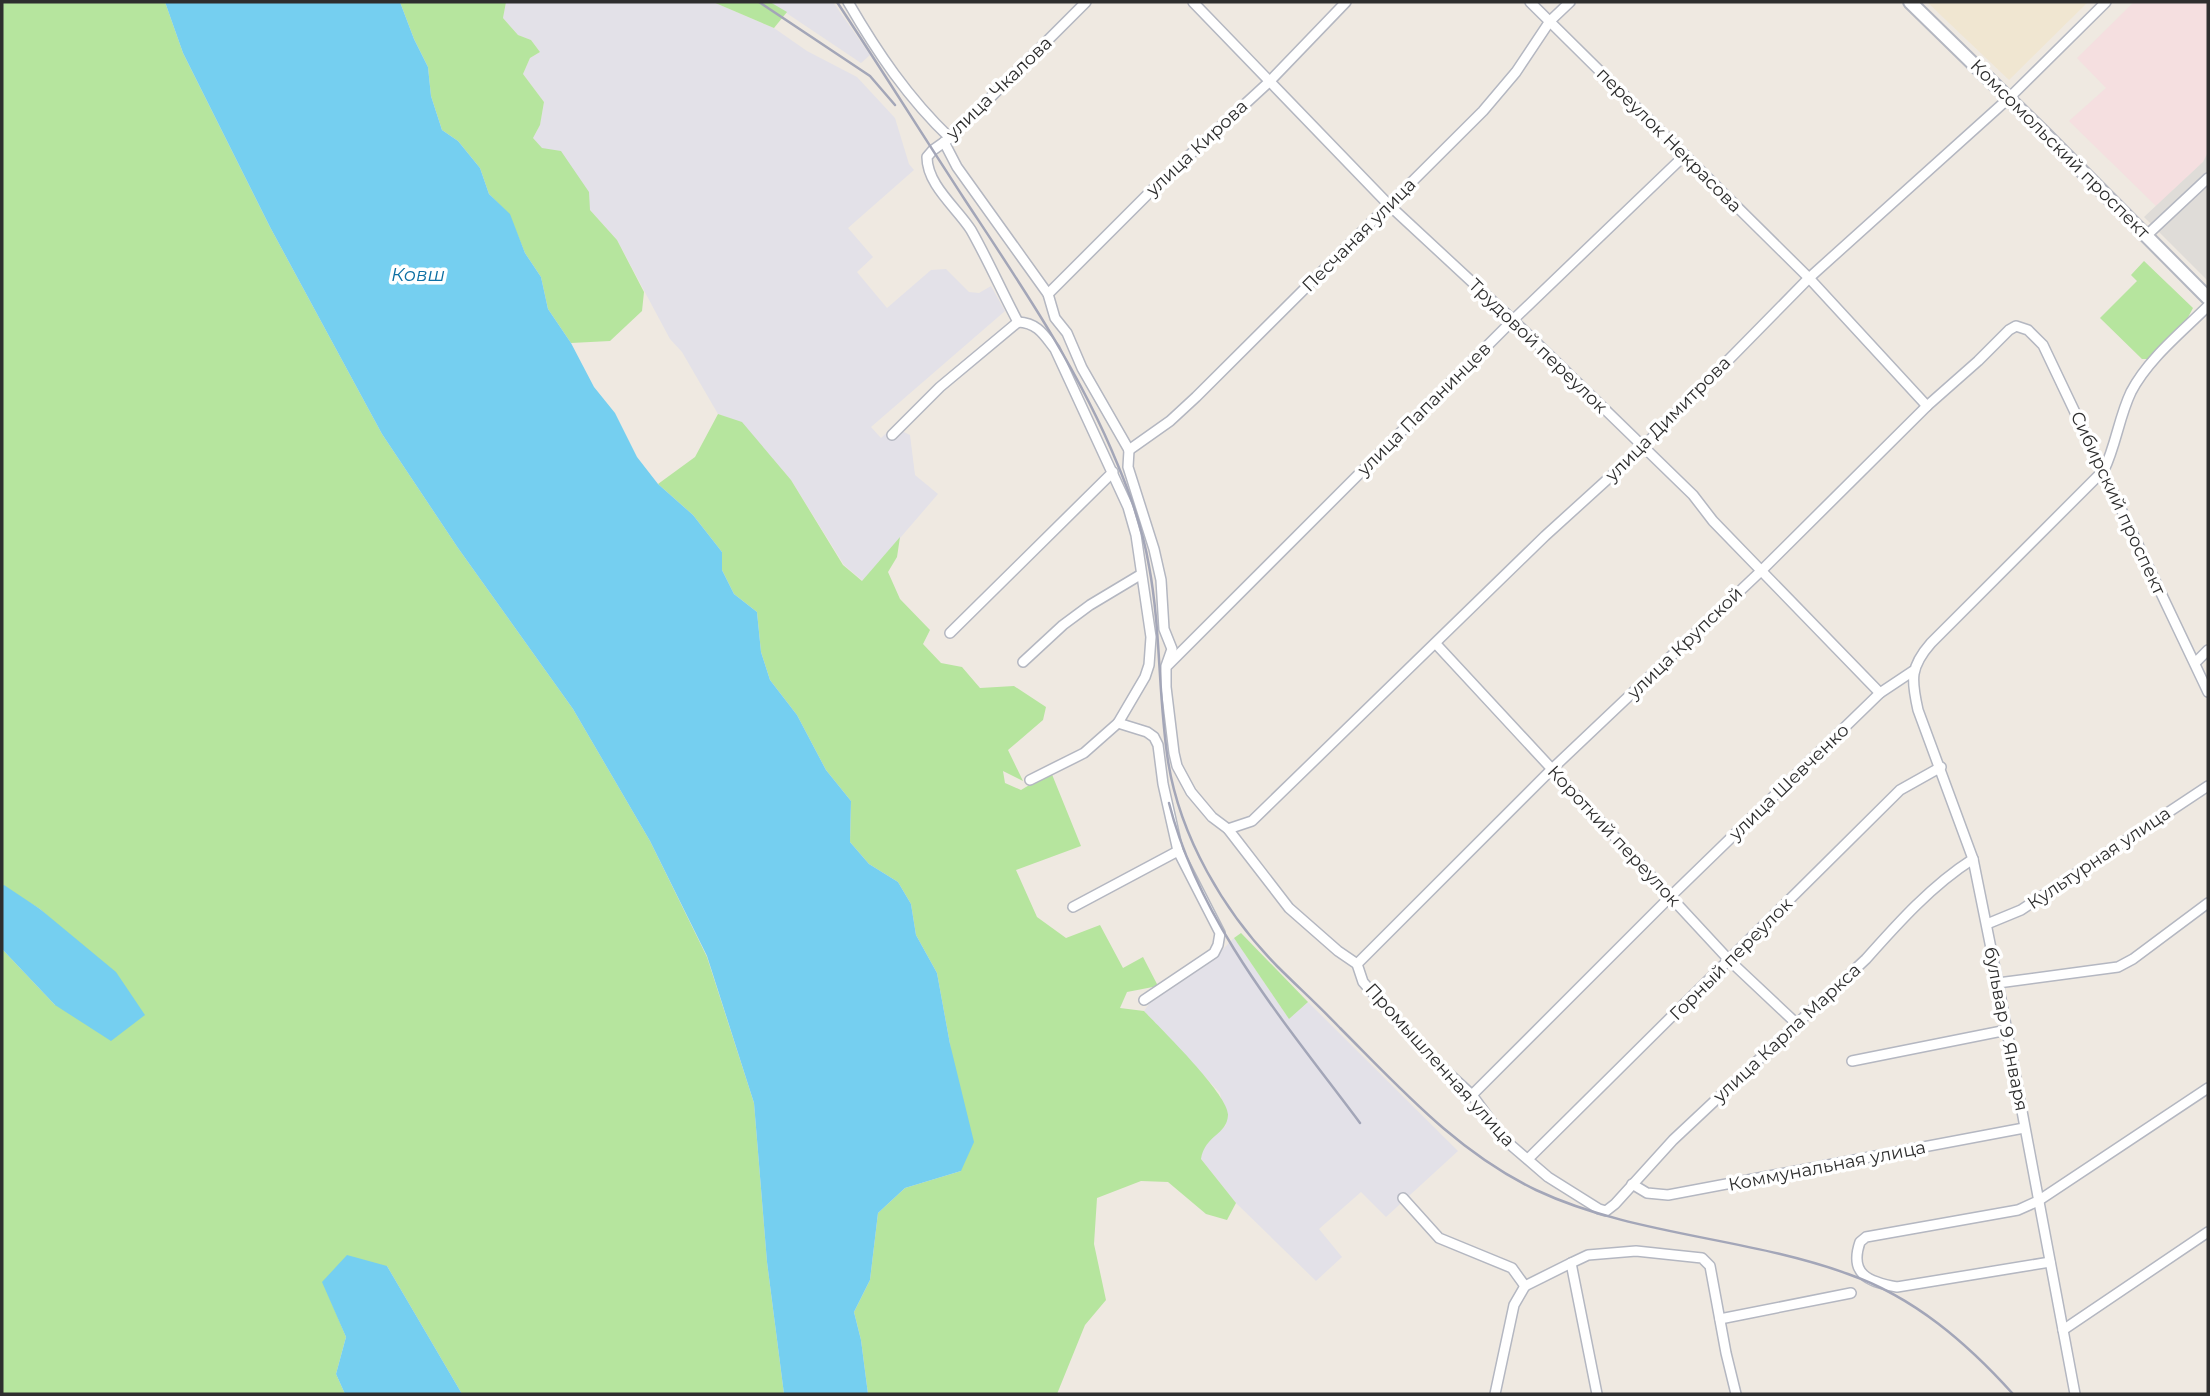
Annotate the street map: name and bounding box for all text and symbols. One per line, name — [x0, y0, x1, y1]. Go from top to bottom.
street label: улица Чкалова — [941, 32, 1057, 145]
street label: Комсомольский проспект — [1966, 55, 2155, 244]
street label: переулок Некрасова — [1592, 63, 1746, 217]
street label: улица Кирова — [1141, 95, 1252, 201]
street label: Песчаная улица — [1298, 174, 1420, 296]
water label: Ковш — [391, 263, 445, 286]
street label: Трудовой переулок — [1464, 274, 1612, 418]
street label: улица Папанинцев — [1352, 338, 1495, 481]
street label: улица Димитрова — [1600, 352, 1735, 487]
street label: Сибирский проспект — [2066, 408, 2170, 599]
street label: улица Крупской — [1622, 582, 1747, 704]
street label: улица Шевченко — [1724, 719, 1854, 846]
street label: Короткий переулок — [1543, 761, 1685, 912]
street label: Культурная улица — [2023, 802, 2175, 914]
street label: Горный переулок — [1665, 893, 1797, 1025]
street label: бульвар 9 Января — [1979, 945, 2033, 1113]
street label: улица Карла Маркса — [1708, 959, 1865, 1108]
street label: Промышленная улица — [1361, 979, 1519, 1151]
street label: Коммунальная улица — [1726, 1136, 1928, 1196]

